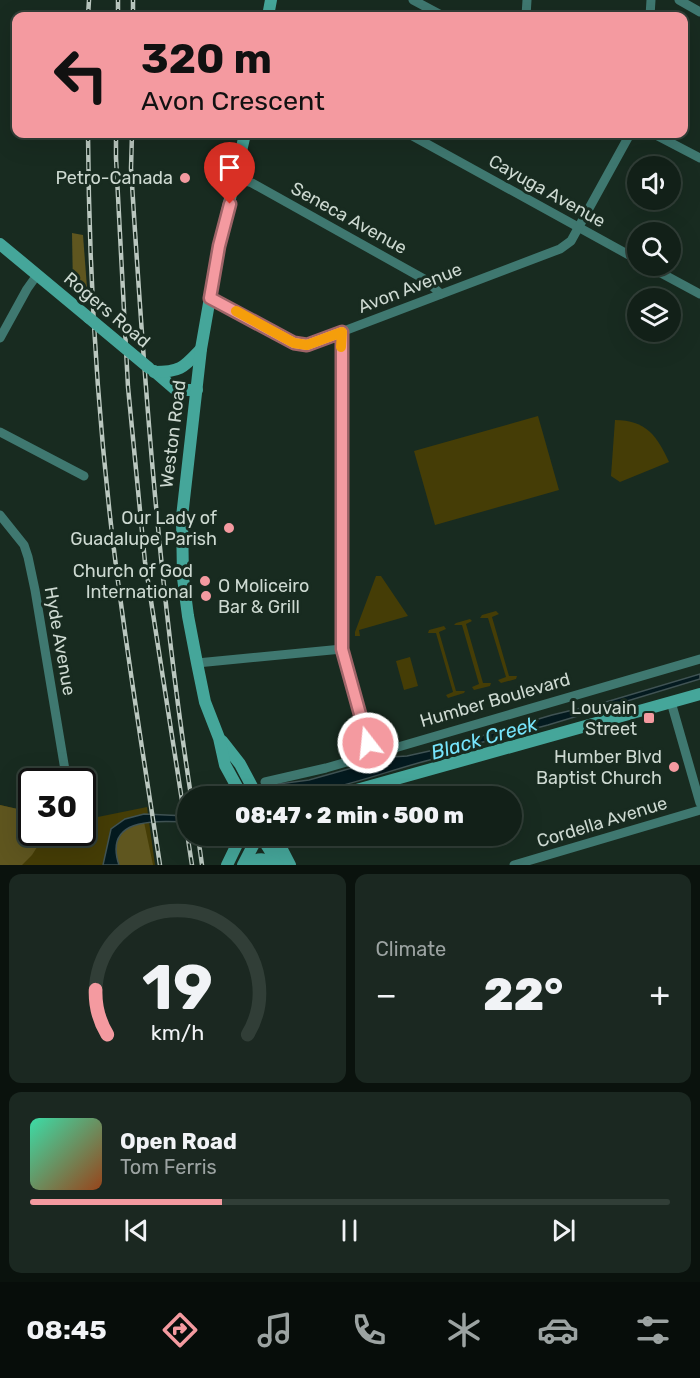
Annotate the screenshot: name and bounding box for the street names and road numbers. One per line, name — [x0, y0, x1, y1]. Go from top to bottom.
street label: Cayuga Avenue — [485, 150, 609, 232]
street label: Seneca Avenue — [287, 177, 411, 259]
street label: Avon Avenue — [355, 258, 465, 318]
street label: Rogers Road — [59, 268, 155, 352]
street label: Weston Road — [155, 379, 191, 489]
street label: Hyde Avenue — [40, 585, 80, 697]
street label: Humber Boulevard — [417, 668, 573, 732]
street label: Cordella Avenue — [534, 792, 670, 852]

